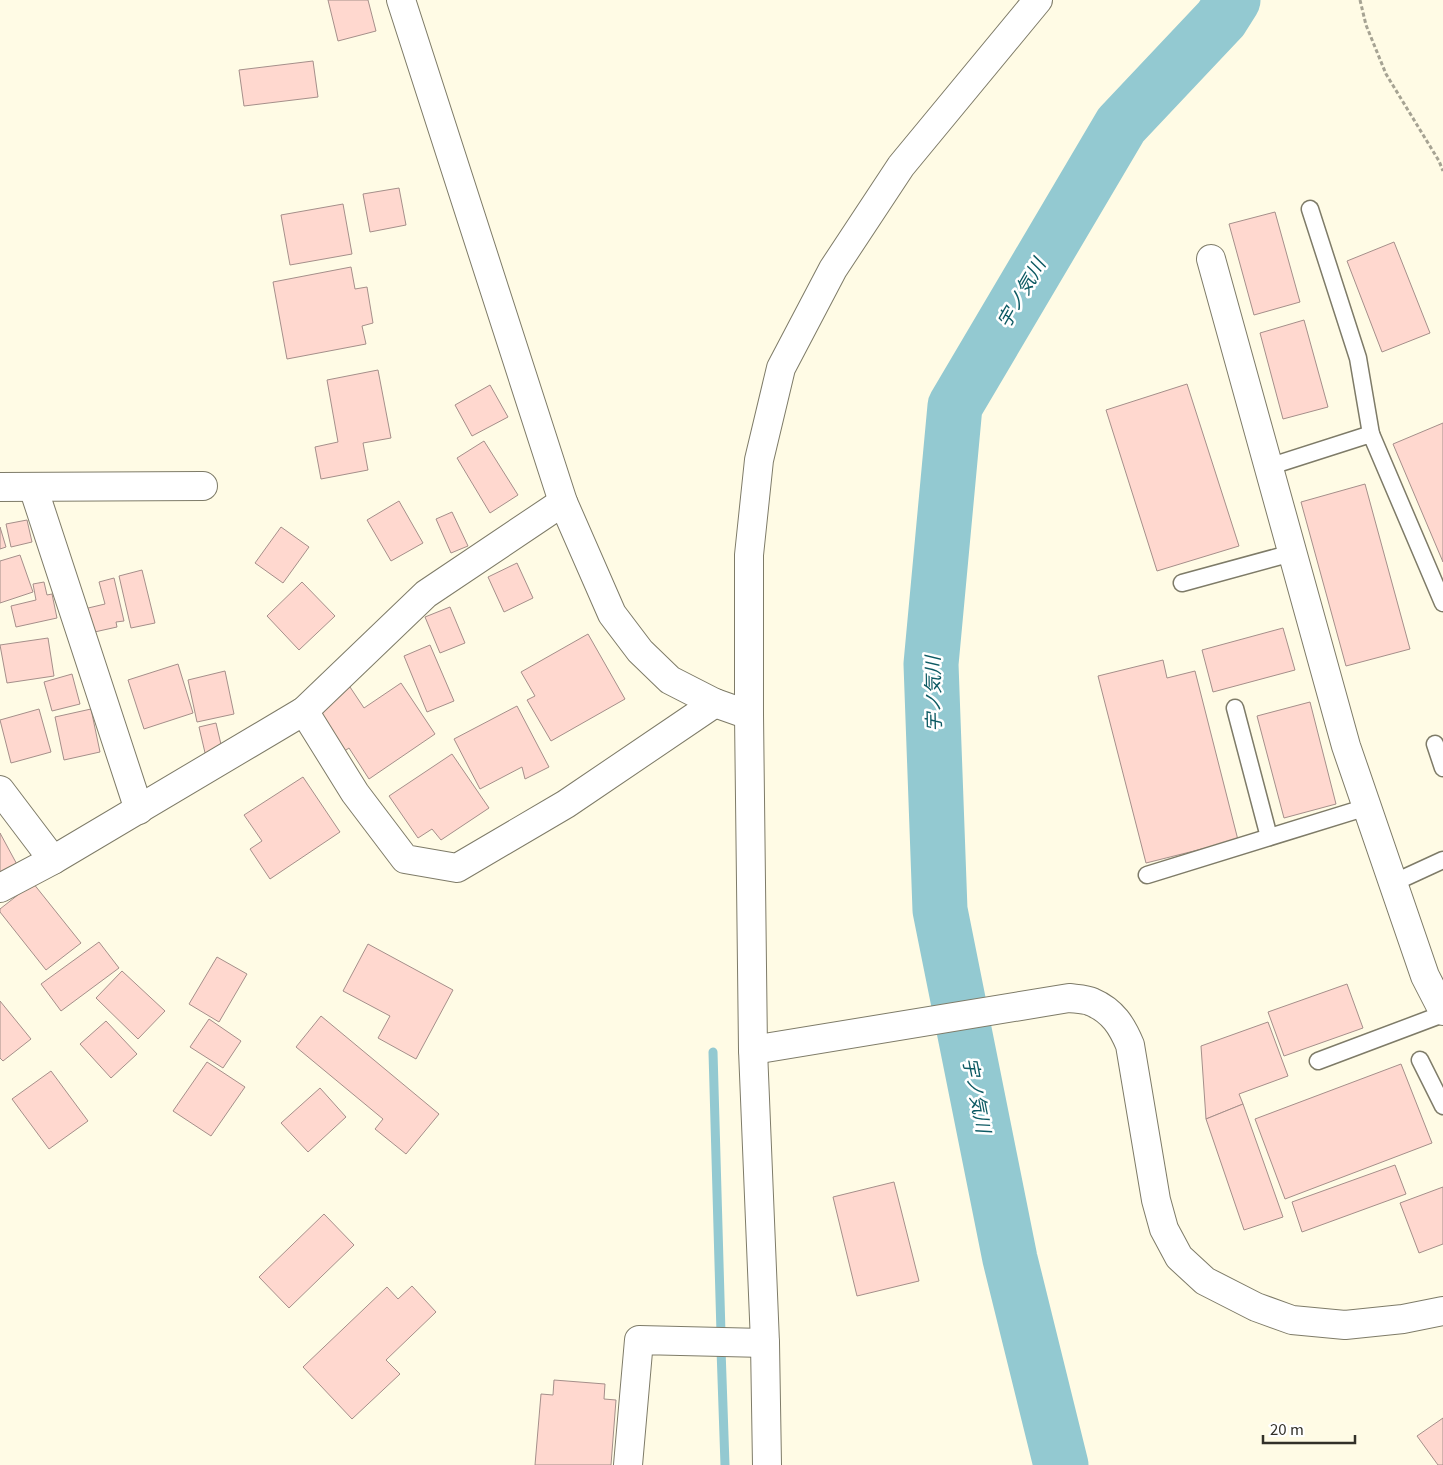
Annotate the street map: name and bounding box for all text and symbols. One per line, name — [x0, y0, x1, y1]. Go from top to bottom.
water label: 宇ノ気川 — [989, 251, 1051, 332]
water label: 宇ノ気川 — [917, 654, 946, 732]
water label: 宇ノ気川 — [958, 1055, 999, 1137]
scale bar — [1263, 1412, 1356, 1444]
text: 20 m — [1270, 1418, 1304, 1439]

